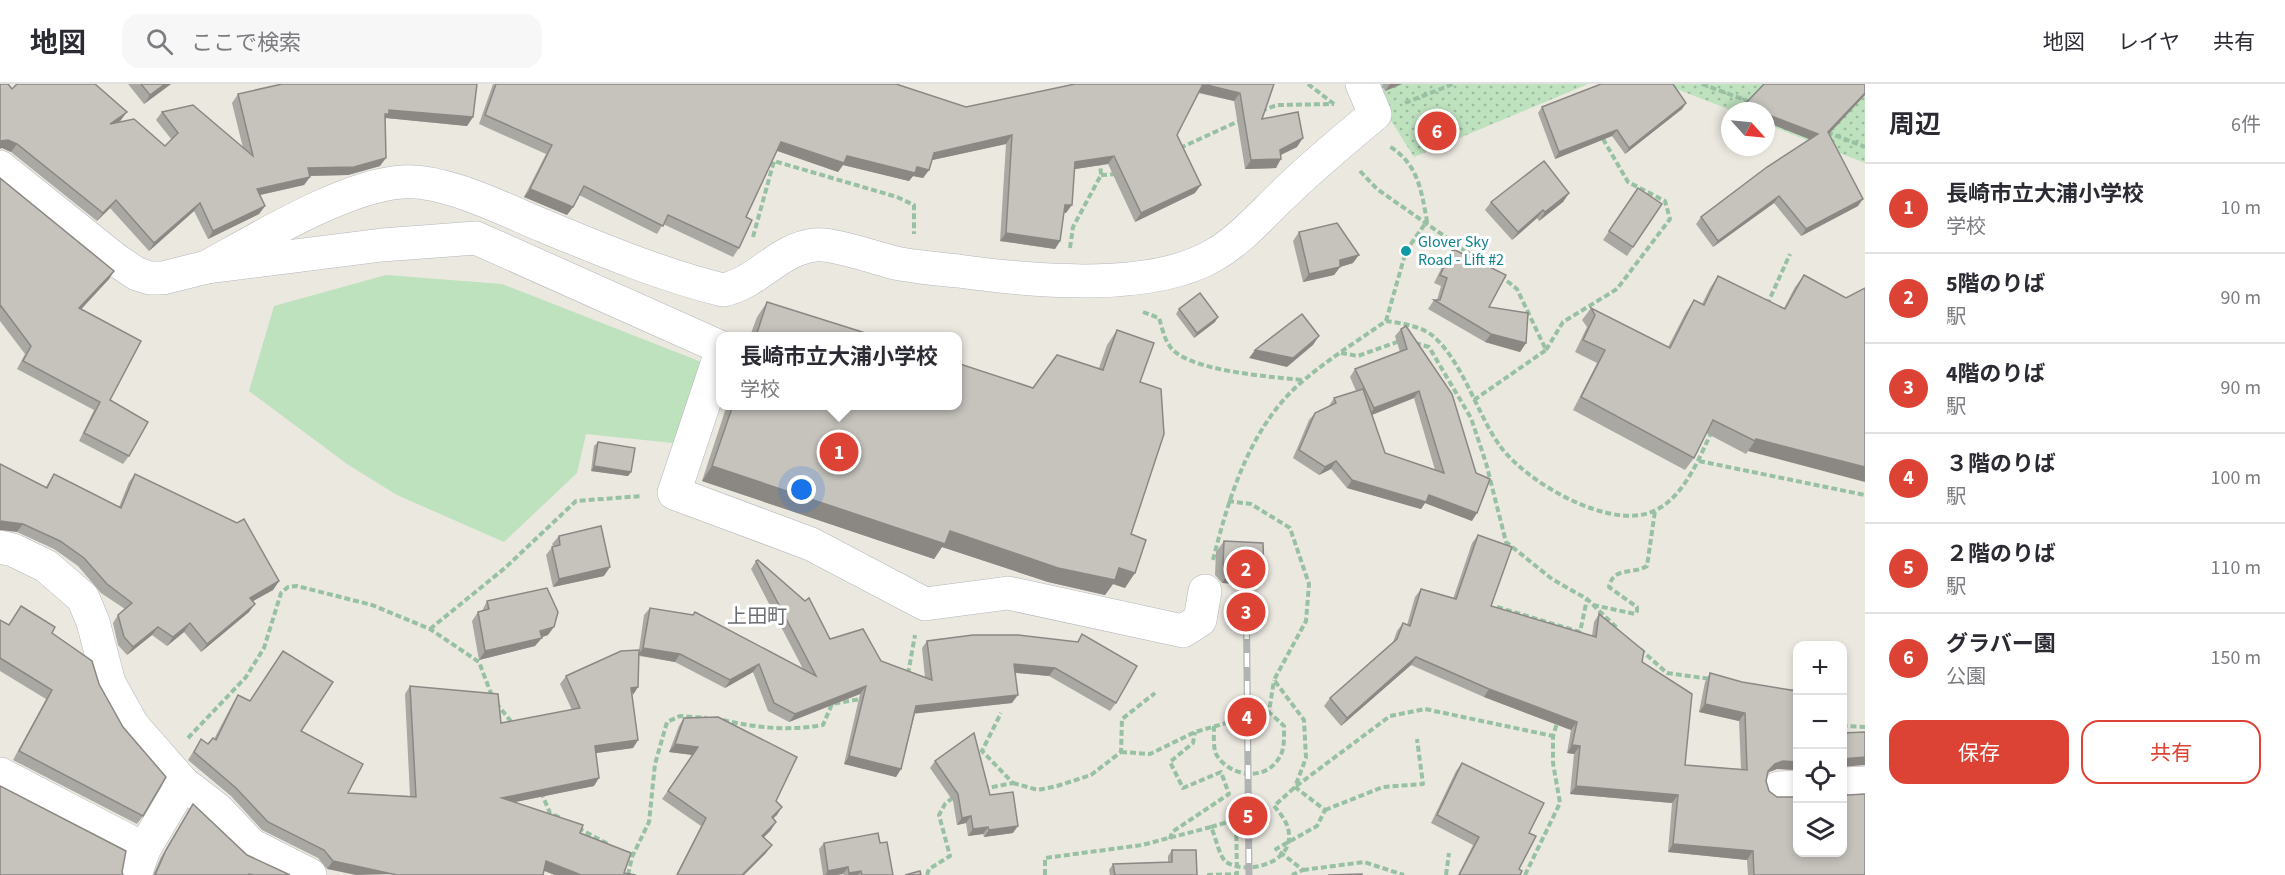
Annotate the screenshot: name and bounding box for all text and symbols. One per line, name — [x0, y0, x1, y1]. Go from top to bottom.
search box — [122, 14, 542, 68]
text: 地図 — [30, 23, 86, 63]
icon: search — [143, 25, 176, 58]
text: ここで検索 — [191, 27, 301, 59]
text: 地図 — [2043, 27, 2085, 57]
text: レイヤ — [2118, 27, 2180, 57]
text: 共有 — [2213, 27, 2255, 57]
north arrow — [1721, 102, 1775, 156]
text: 周辺 — [1889, 106, 1941, 143]
pin: 6 — [1418, 108, 1456, 154]
text: 6件 — [2231, 111, 2261, 139]
text: 長崎市立大浦小学校 — [1946, 178, 2144, 210]
text: 1 — [1903, 194, 1914, 222]
text: 10 m — [2221, 194, 2261, 222]
text: 学校 — [1946, 213, 1986, 241]
place label: Glover Sky Road - Lift #2 — [1418, 231, 1504, 271]
marker: Glover Sky Road - Lift #2 — [1399, 244, 1413, 258]
text: 5階のりば — [1946, 268, 2046, 300]
text: 2 — [1903, 284, 1914, 312]
text: 90 m — [2221, 284, 2261, 312]
text: 駅 — [1946, 303, 1966, 331]
popup — [716, 332, 962, 410]
text: 長崎市立大浦小学校 — [740, 341, 938, 373]
text: 4階のりば — [1946, 358, 2046, 390]
text: 3 — [1903, 374, 1914, 402]
text: 90 m — [2221, 374, 2261, 402]
text: 学校 — [740, 376, 780, 404]
text: 駅 — [1946, 393, 1966, 421]
pin: 1 — [820, 430, 858, 475]
text: ３階のりば — [1946, 448, 2056, 480]
text: 4 — [1903, 464, 1914, 492]
text: 100 m — [2211, 464, 2261, 492]
your location — [787, 475, 816, 504]
text: 駅 — [1946, 483, 1966, 511]
text: ２階のりば — [1946, 538, 2056, 570]
pin: 2 — [1226, 546, 1266, 592]
text: 5 — [1903, 554, 1914, 582]
text: 110 m — [2211, 554, 2261, 582]
text: 駅 — [1946, 573, 1966, 601]
pin: 3 — [1226, 590, 1266, 634]
district label: 上田町 — [727, 603, 787, 631]
text: グラバー園 — [1946, 628, 2056, 660]
map controls — [1793, 641, 1847, 857]
button: + — [1793, 641, 1847, 695]
text: 6 — [1903, 644, 1914, 672]
text: 150 m — [2211, 644, 2261, 672]
text: 公園 — [1946, 663, 1986, 691]
pin: 4 — [1228, 694, 1266, 740]
button: − — [1793, 695, 1847, 749]
button: 保存 — [1889, 720, 2069, 784]
button: 共有 — [2081, 720, 2261, 784]
button: locate — [1793, 749, 1847, 803]
pin: 5 — [1228, 794, 1268, 838]
button: layers — [1793, 803, 1847, 857]

